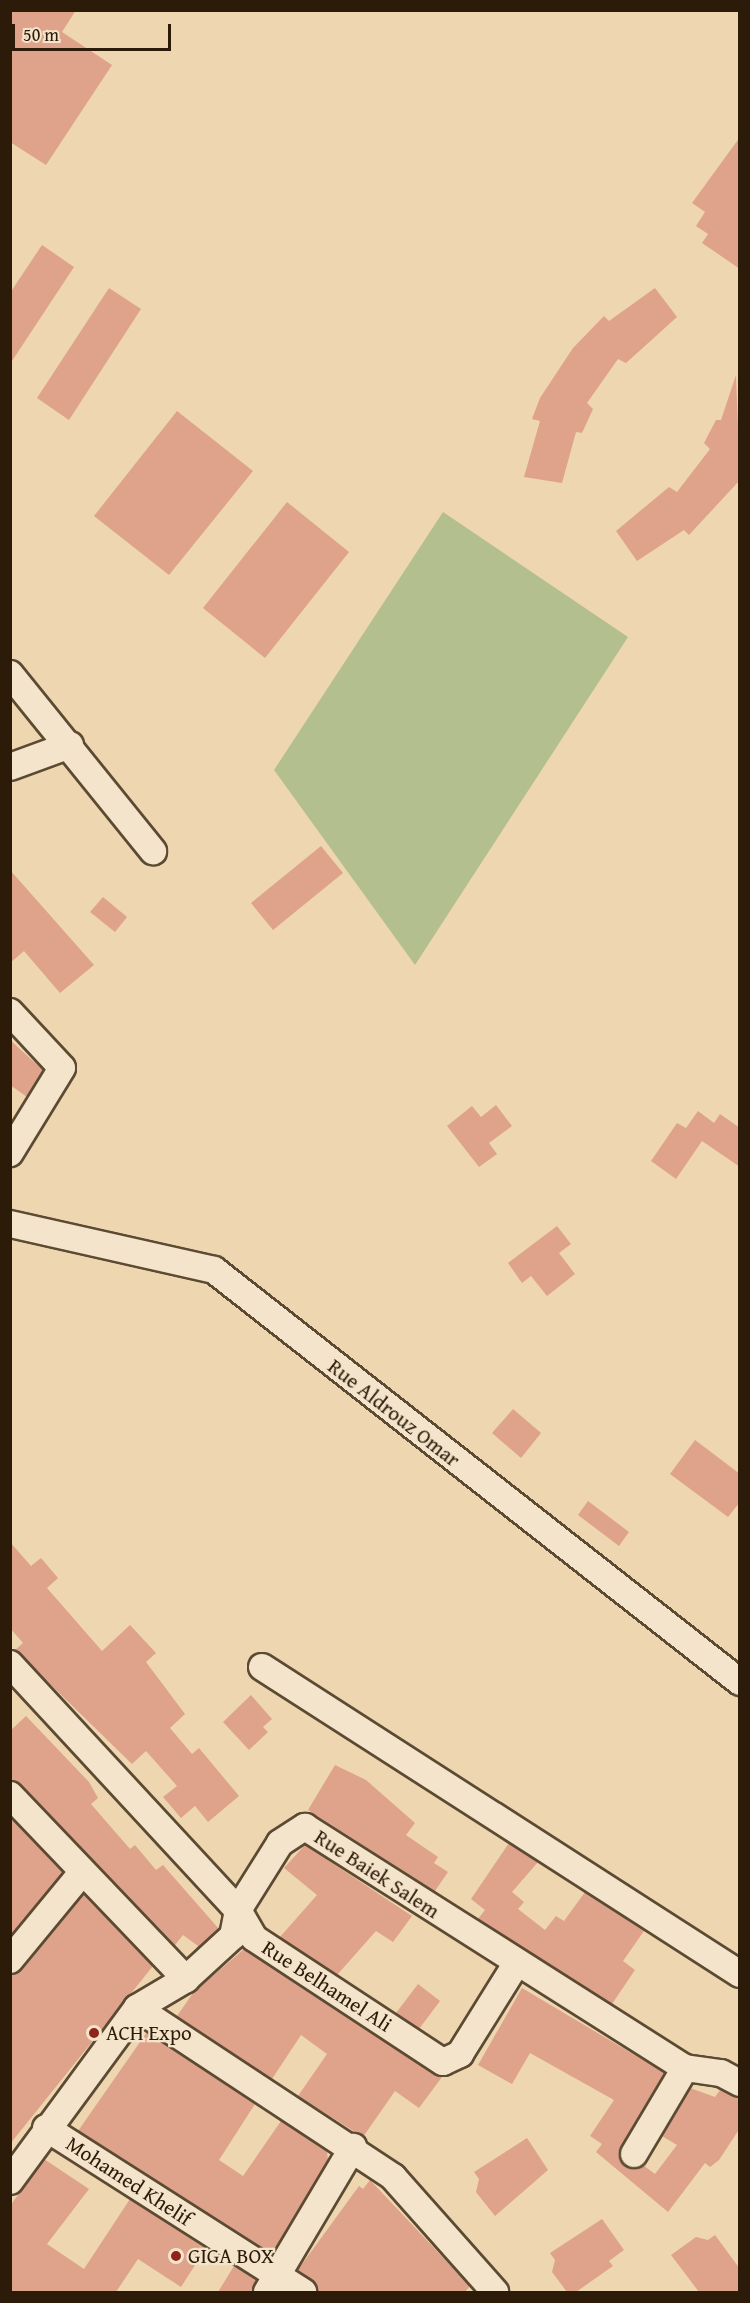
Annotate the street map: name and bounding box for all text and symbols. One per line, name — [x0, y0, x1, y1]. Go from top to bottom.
scale bar — [15, 12, 174, 50]
text: 50 m — [23, 21, 59, 48]
street label: Rue Aldrouz Omar — [323, 1354, 465, 1472]
street label: Rue Baiek Salem — [310, 1824, 444, 1924]
street label: Rue Belhamel Ali — [258, 1935, 396, 2037]
place label: ACH Expo — [106, 2020, 192, 2046]
marker: ACH Expo — [87, 2026, 101, 2040]
street label: Mohamed Khelif — [61, 2131, 197, 2231]
place label: GIGA BOX — [188, 2243, 274, 2269]
marker: GIGA BOX — [169, 2249, 183, 2263]

